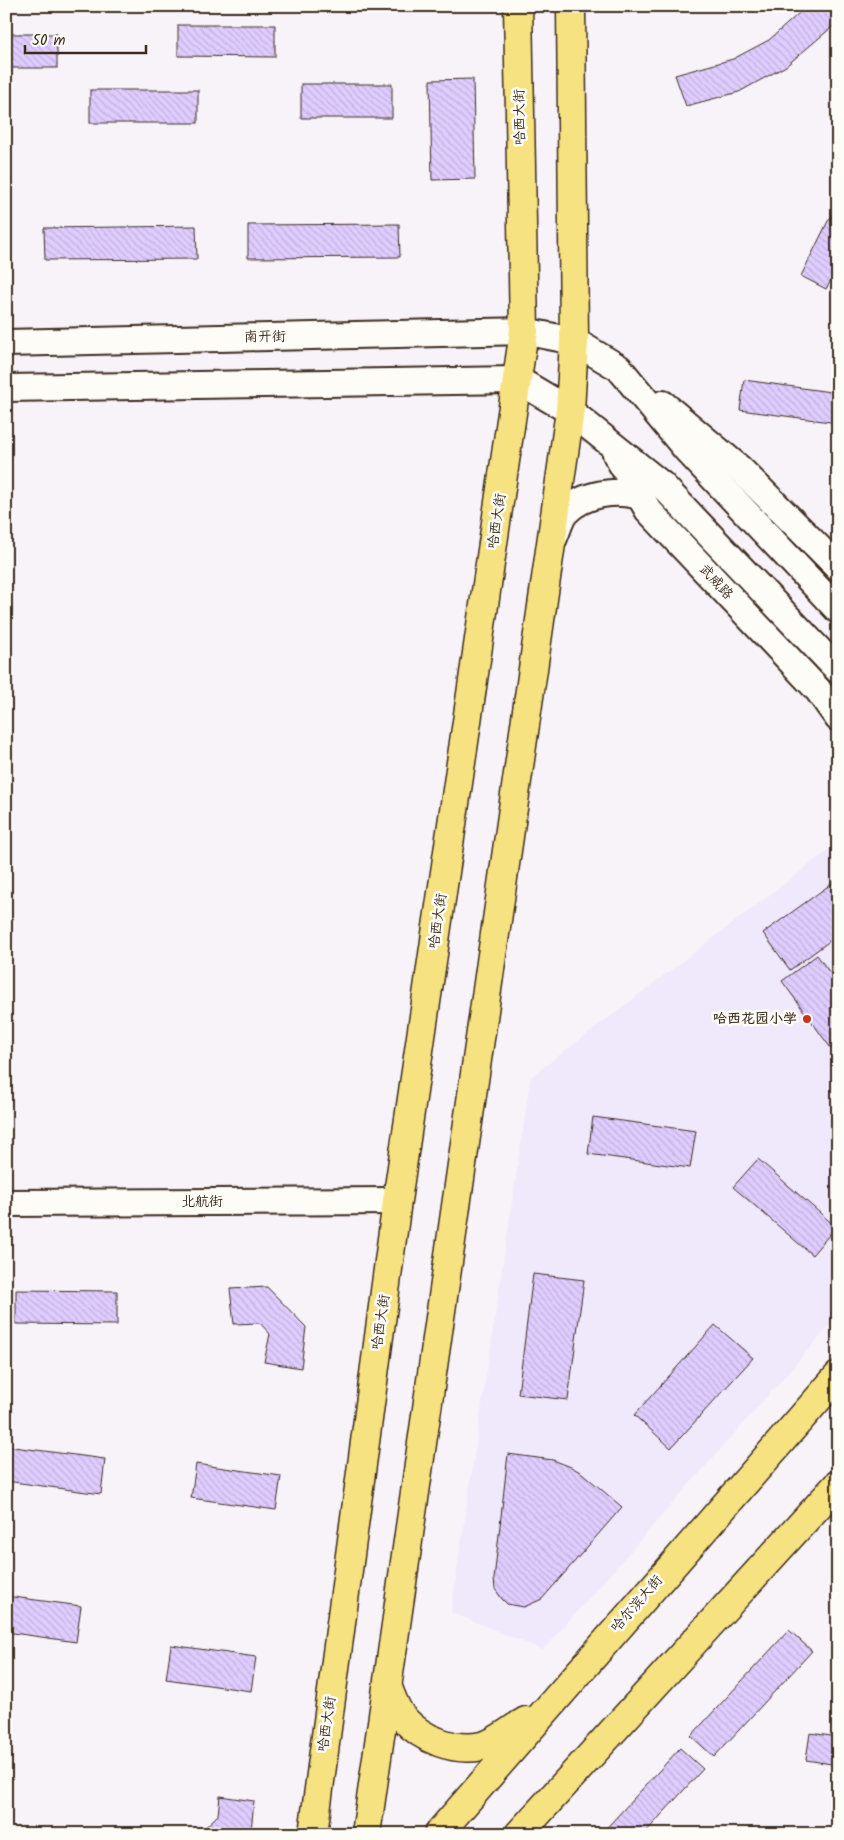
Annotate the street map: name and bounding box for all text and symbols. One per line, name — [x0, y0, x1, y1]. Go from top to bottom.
scale bar — [25, 22, 146, 54]
text: 50 m — [32, 29, 66, 53]
street label: 哈西大街 — [509, 89, 531, 145]
street label: 南开街 — [244, 326, 286, 348]
street label: 哈西大街 — [482, 492, 512, 550]
street label: 武威路 — [694, 559, 738, 605]
street label: 哈西大街 — [423, 892, 453, 950]
place label: 哈西花园小学 — [713, 1008, 797, 1030]
marker: 哈西花园小学 — [801, 1013, 813, 1025]
street label: 北航街 — [181, 1191, 223, 1213]
street label: 哈西大街 — [366, 1293, 396, 1351]
street label: 哈尔滨大街 — [606, 1570, 668, 1638]
street label: 哈西大街 — [312, 1695, 342, 1753]

